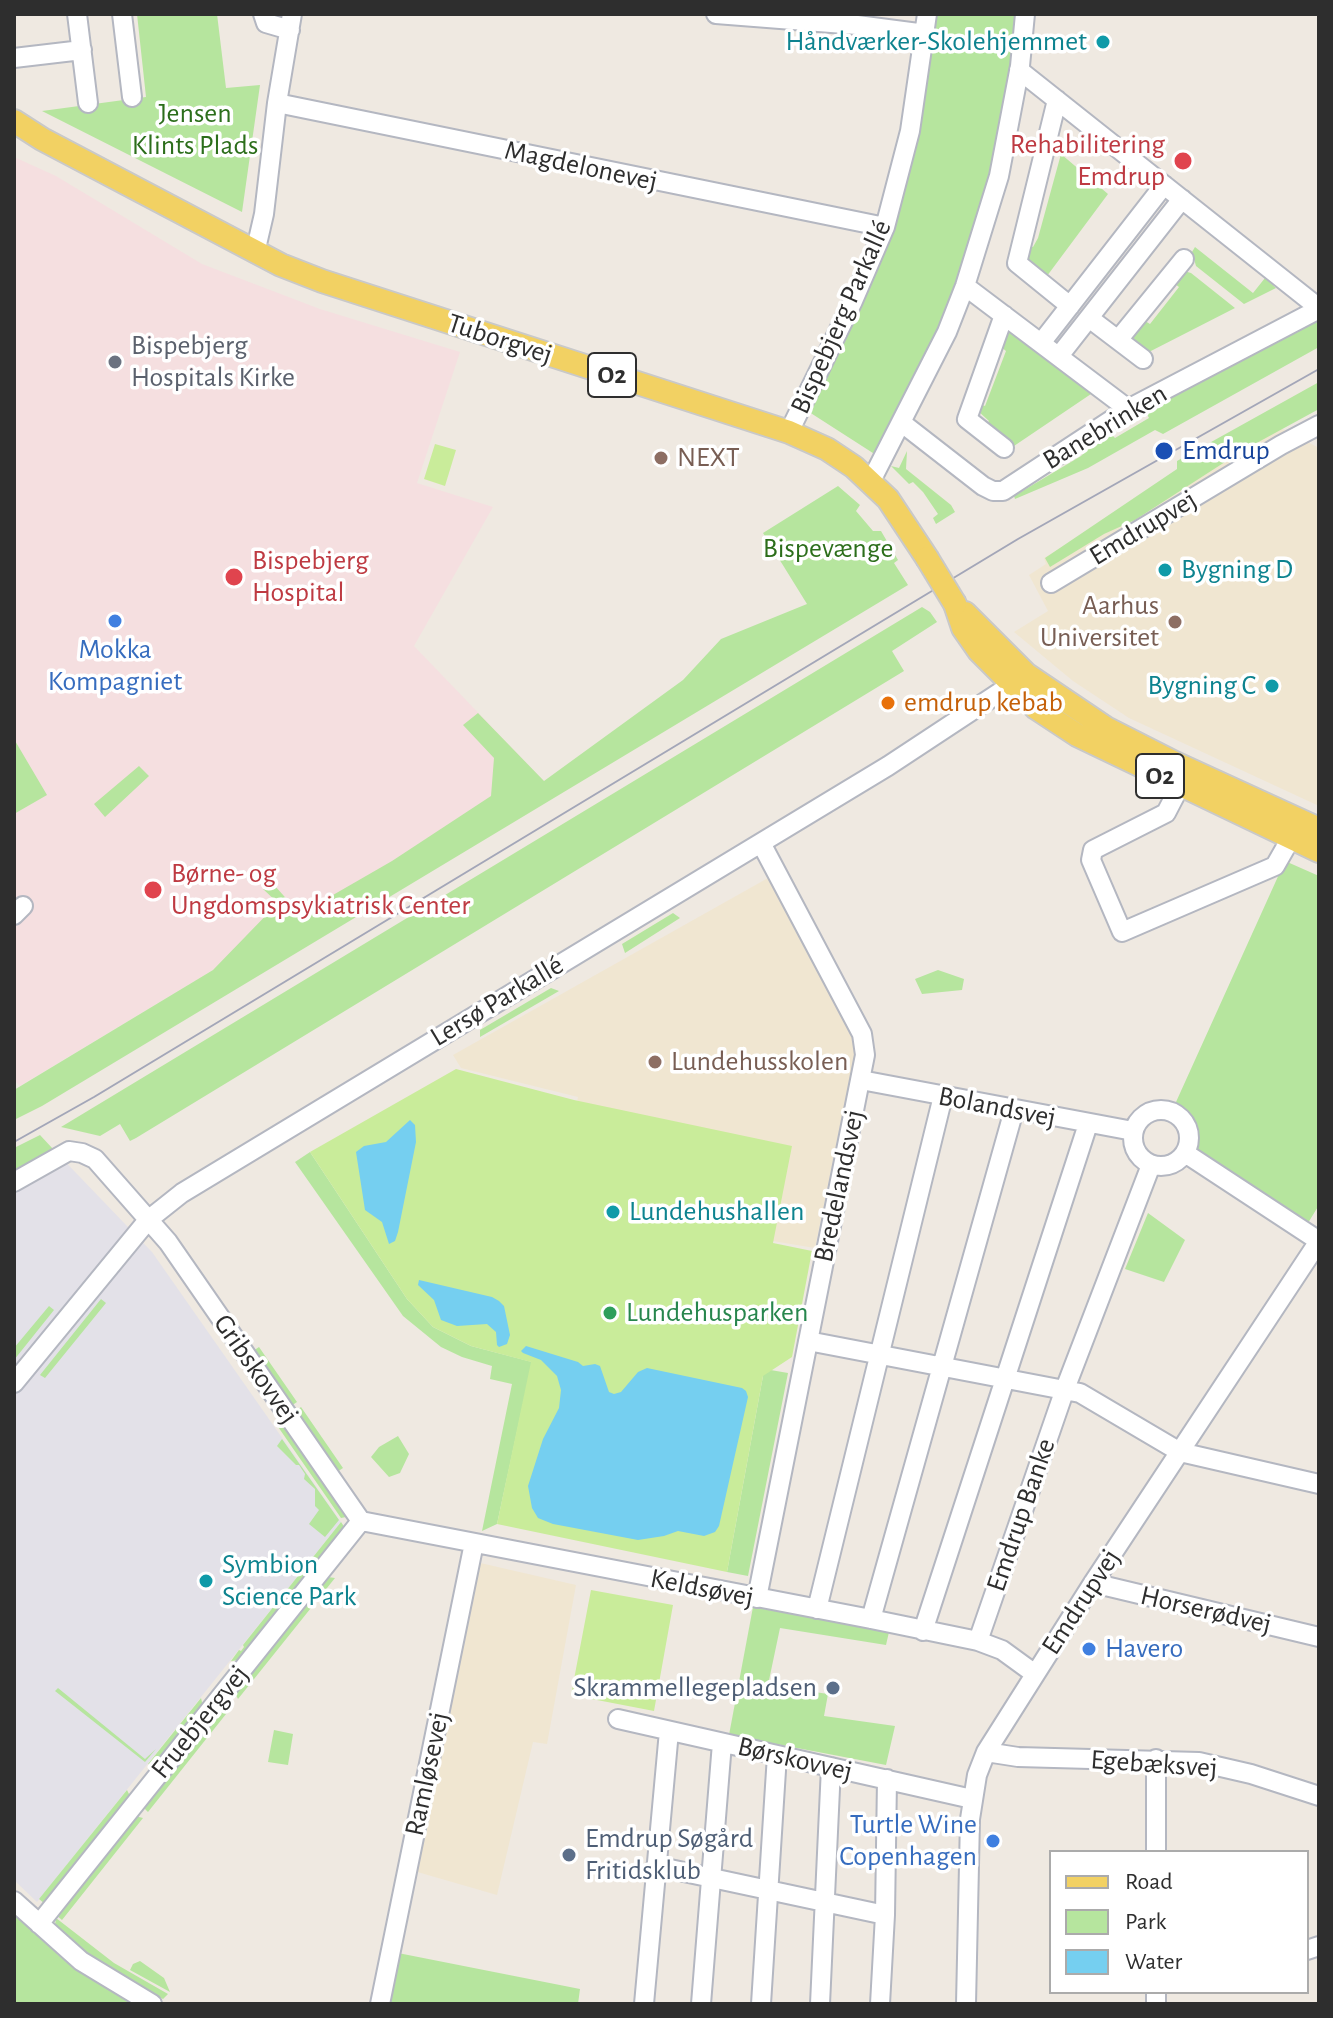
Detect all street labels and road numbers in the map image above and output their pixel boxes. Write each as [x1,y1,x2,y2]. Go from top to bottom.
street label: Magdelonevej [502,133,660,199]
street label: Bispebjerg Parkallé [783,215,899,419]
street label: Tuborgvej [443,306,557,372]
road number: O2 [588,353,636,397]
street label: Banebrinken [1037,377,1173,477]
street label: Emdrupvej [1083,483,1203,573]
road number: O2 [1136,754,1184,798]
street label: Lersø Parkallé [424,948,570,1054]
street label: Bolandsvej [935,1079,1059,1135]
street label: Bredelandsvej [806,1107,872,1265]
street label: Gribskovvej [206,1308,306,1430]
street label: Emdrup Banke [979,1434,1063,1596]
street label: Emdrupvej [1034,1543,1128,1661]
street label: Keldsøvej [648,1562,756,1614]
street label: Horserødvej [1137,1579,1275,1641]
street label: Fruebjergvej [144,1658,256,1786]
street label: Ramløsevej [397,1709,457,1839]
street label: Børskovvej [734,1729,856,1789]
street label: Egebæksvej [1089,1743,1219,1785]

